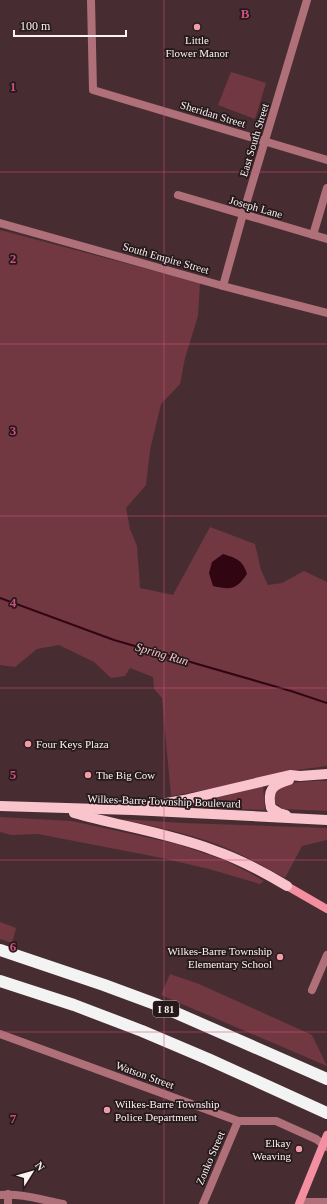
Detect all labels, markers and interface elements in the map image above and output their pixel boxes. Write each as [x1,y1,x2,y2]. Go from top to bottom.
text: B [241,6,250,21]
scale bar [14,12,126,38]
text: 100 m [20,19,51,33]
marker: Little Flower Manor [192,22,202,32]
place label: Little Flower Manor [165,34,229,59]
text: 1 [10,79,16,94]
street label: Sheridan Street [179,98,247,130]
street label: East South Street [237,102,271,178]
street label: Joseph Lane [228,194,284,220]
street label: South Empire Street [121,240,211,276]
text: 2 [10,251,16,266]
text: 3 [10,423,17,438]
text: 4 [10,595,17,610]
water label: Spring Run [134,640,190,668]
place label: Four Keys Plaza [36,738,109,750]
marker: Four Keys Plaza [23,739,33,749]
text: 5 [10,767,17,782]
place label: The Big Cow [96,769,155,781]
marker: The Big Cow [83,770,93,780]
street label: Wilkes-Barre Township Boulevard [87,792,241,810]
text: 6 [10,939,17,954]
place label: Wilkes-Barre Township Elementary School [167,945,272,970]
marker: Wilkes-Barre Township Elementary School [275,952,285,962]
road number: I 81 [153,1001,179,1017]
street label: Watson Street [114,1059,176,1091]
place label: Wilkes-Barre Township Police Department [115,1098,220,1123]
marker: Wilkes-Barre Township Police Department [102,1105,112,1115]
text: 7 [10,1111,17,1126]
street label: Zonko Street [193,1129,227,1187]
place label: Elkay Weaving [252,1137,291,1162]
marker: Elkay Weaving [294,1144,304,1154]
north arrow [12,1152,52,1192]
text: N [33,1159,47,1173]

